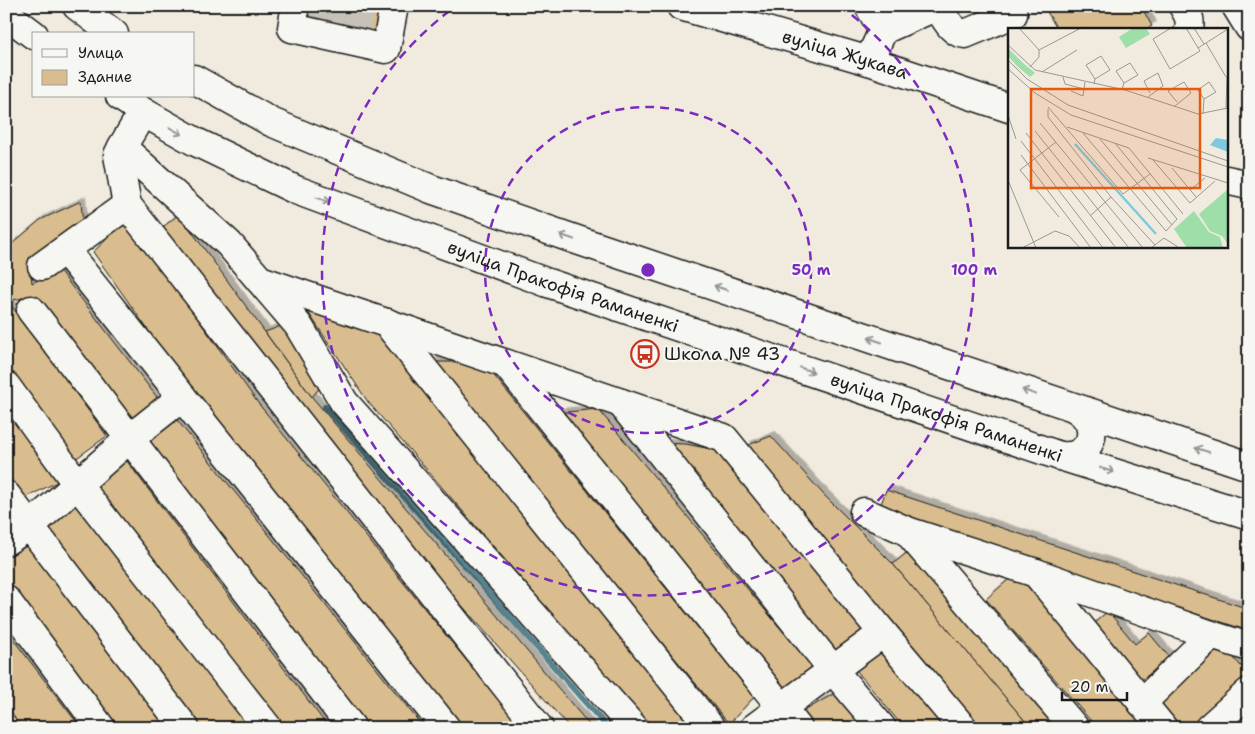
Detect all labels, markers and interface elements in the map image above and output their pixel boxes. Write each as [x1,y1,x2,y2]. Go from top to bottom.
street label: вуліца Жукава [779,24,911,85]
inset map [1008,28,1228,248]
legend [32,32,195,98]
text: Улица [78,43,124,63]
text: Здание [78,67,132,87]
one-way arrow [169,126,184,136]
one-way arrow [315,196,330,205]
one-way arrow [560,231,576,241]
street label: вуліца Пракофія Раманенкі [444,235,682,338]
text: 50 m [792,260,831,280]
text: 100 m [951,260,997,280]
centre of rings [639,261,657,279]
one-way arrow [714,283,730,293]
one-way arrow [868,335,884,345]
bus stop icon: Школа № 43 [630,339,660,369]
place label: Школа № 43 [664,342,780,366]
one-way arrow [798,366,814,375]
street label: вуліца Пракофія Раманенкі [827,367,1066,468]
one-way arrow [1021,387,1037,397]
one-way arrow [1195,445,1211,455]
one-way arrow [1098,466,1114,476]
scale bar [1062,669,1128,701]
text: 20 m [1070,677,1109,697]

